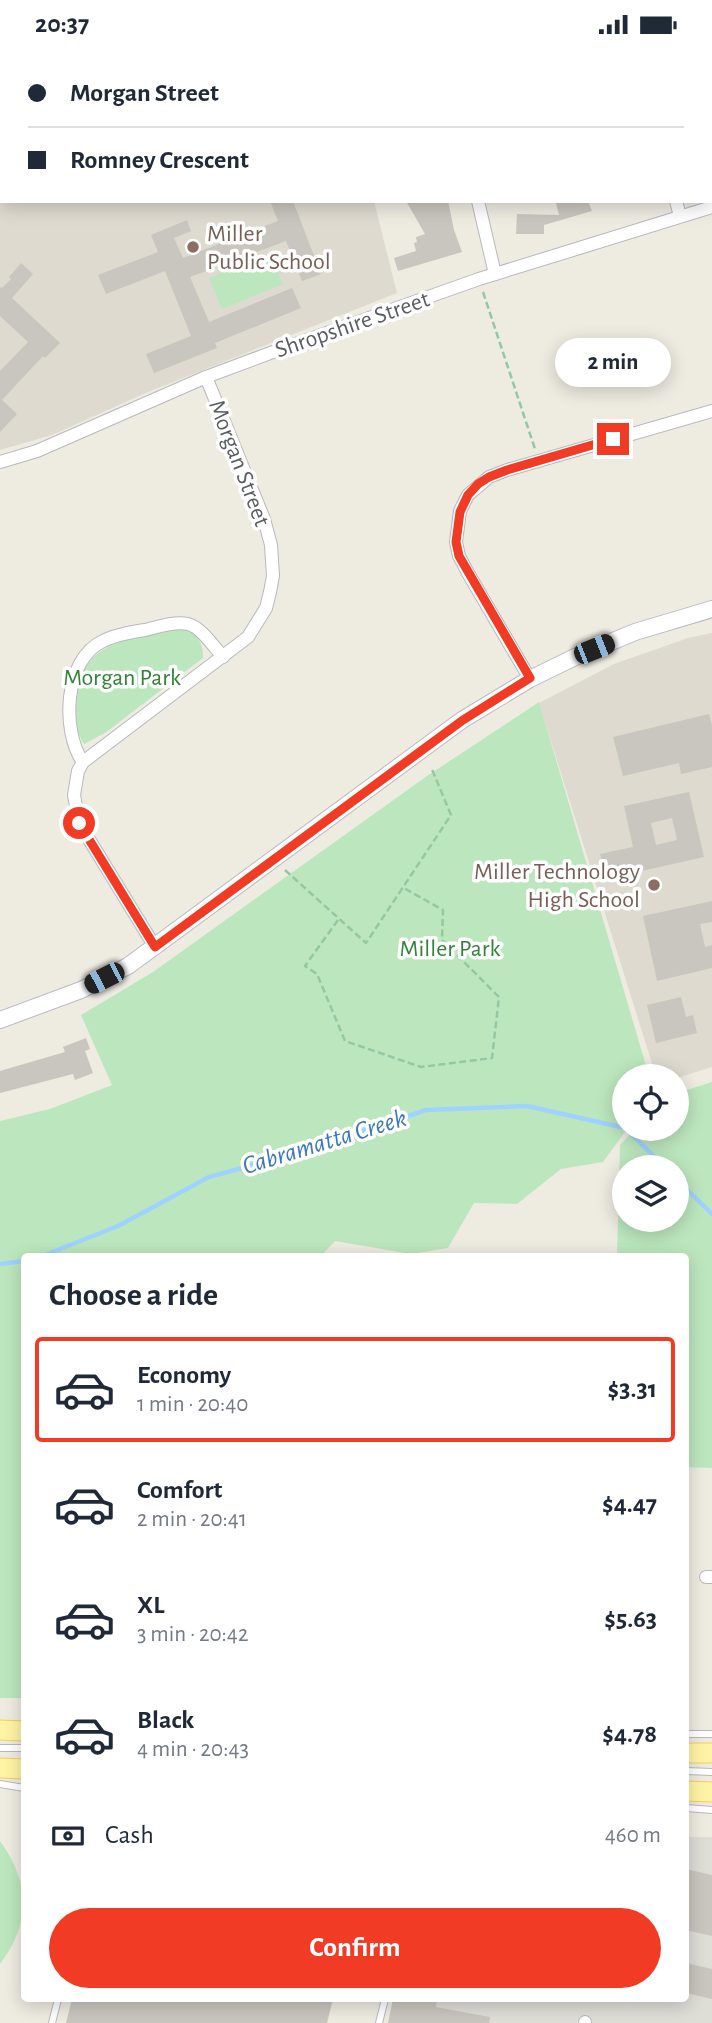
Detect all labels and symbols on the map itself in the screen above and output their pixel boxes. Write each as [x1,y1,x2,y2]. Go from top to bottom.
place label: Miller Public School [207,222,331,274]
marker: Miller Public School [185,239,201,255]
street label: Shropshire Street [272,287,433,363]
callout: 2 min [555,337,671,387]
street label: Morgan Street [204,397,274,530]
route end [597,423,629,455]
car [571,631,618,667]
park label: Morgan Park [63,666,181,690]
route start [63,807,95,839]
place label: Miller Technology High School [474,860,640,912]
marker: Miller Technology High School [646,877,662,893]
park label: Miller Park [400,937,500,961]
car [81,959,128,997]
water label: Cabramatta Creek [239,1105,409,1179]

